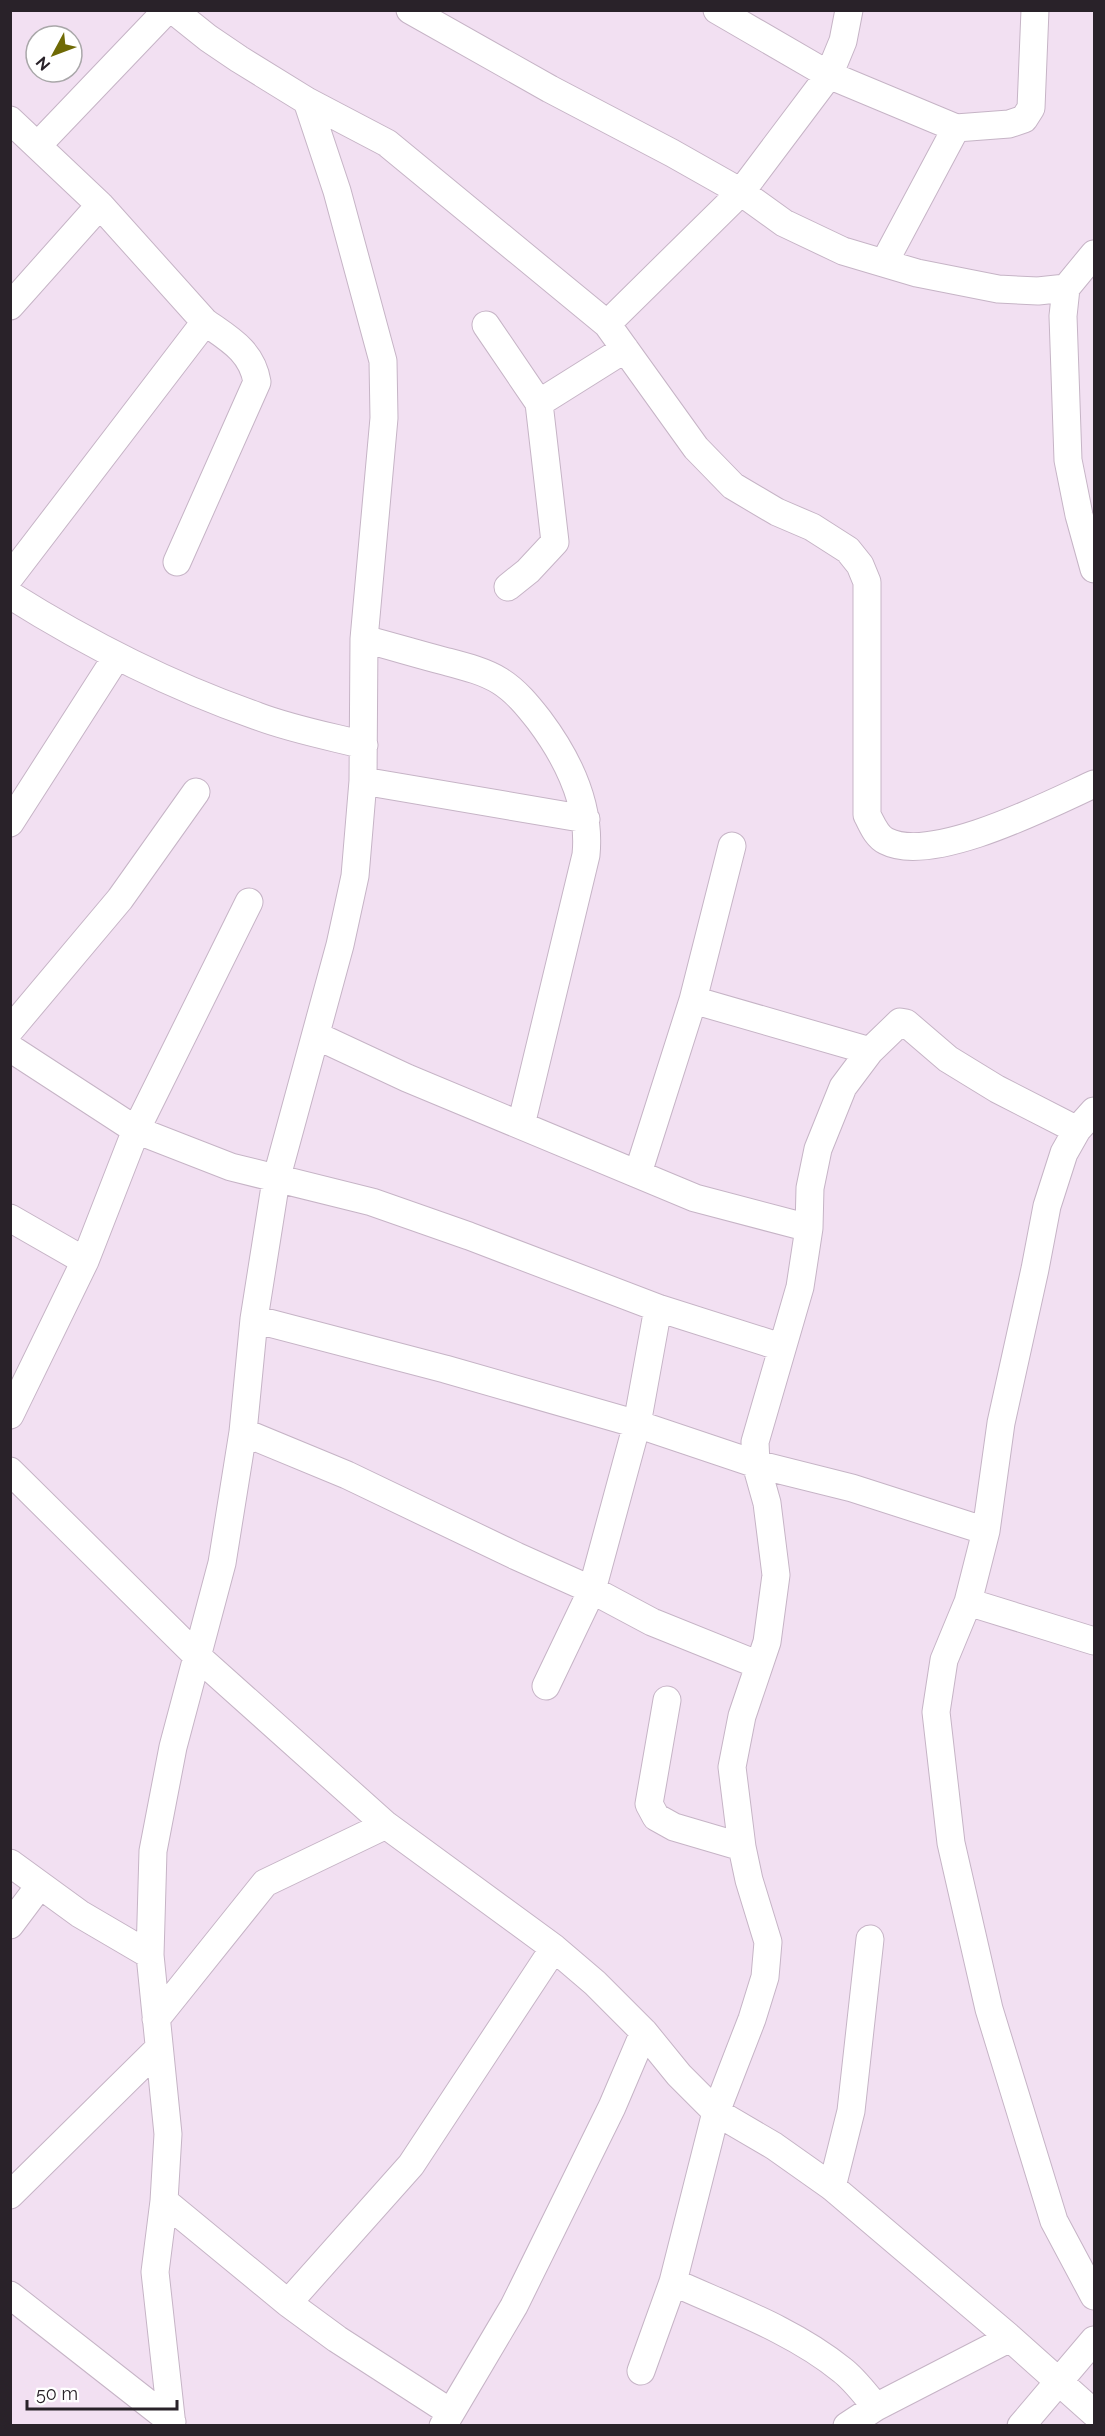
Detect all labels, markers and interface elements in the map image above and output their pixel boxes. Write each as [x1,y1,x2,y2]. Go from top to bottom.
north arrow [24,24,84,84]
text: N [32,53,54,74]
scale bar [27,2373,177,2411]
text: 50 m [36,2383,78,2404]

